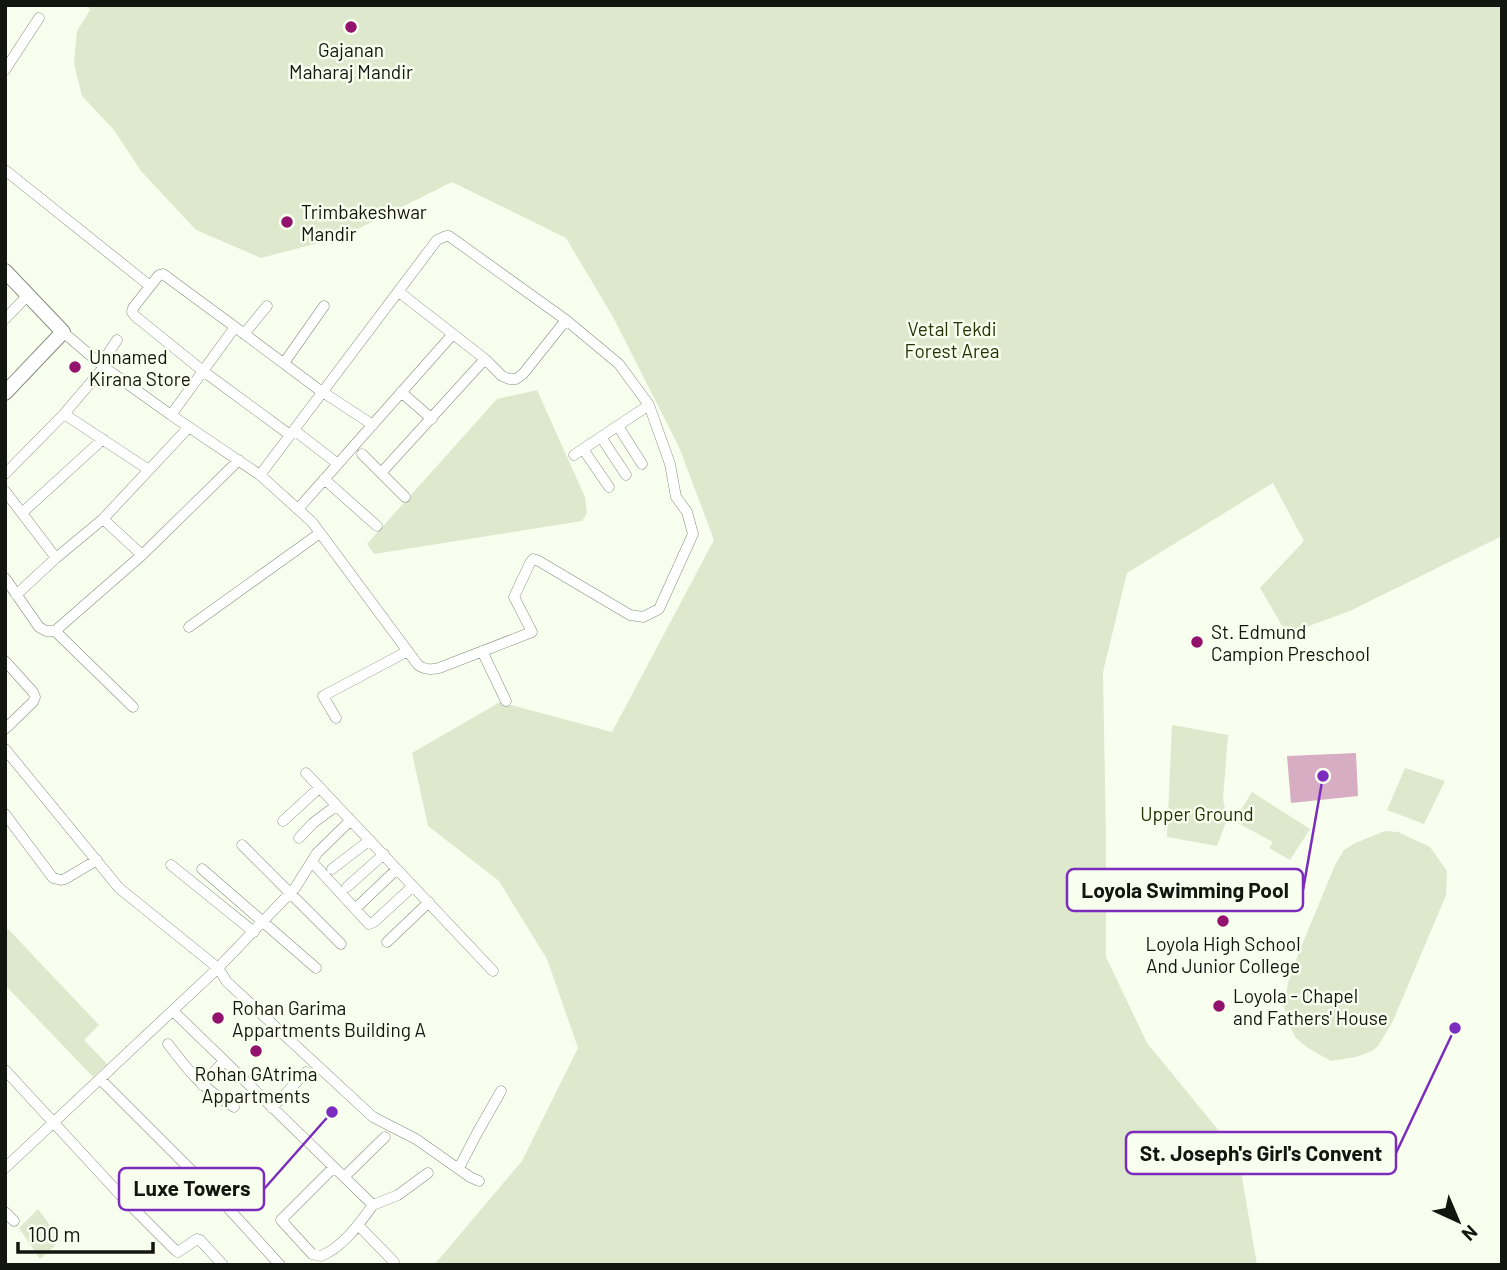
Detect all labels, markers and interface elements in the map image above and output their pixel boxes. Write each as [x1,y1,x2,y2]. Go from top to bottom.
marker: Gajanan Maharaj Mandir [343,19,359,35]
place label: Gajanan Maharaj Mandir [289,38,413,83]
place label: Trimbakeshwar Mandir [301,200,427,245]
marker: Trimbakeshwar Mandir [279,214,295,230]
park label: Vetal Tekdi Forest Area [904,317,1000,362]
place label: Unnamed Kirana Store [89,345,191,390]
marker: Unnamed Kirana Store [67,359,83,375]
place label: St. Edmund Campion Preschool [1211,620,1370,665]
marker: St. Edmund Campion Preschool [1189,634,1205,650]
park label: Upper Ground [1140,802,1254,825]
callout: Loyola Swimming Pool [1067,869,1303,911]
text: Loyola Swimming Pool [1081,877,1289,902]
marker: Loyola High School And Junior College [1215,913,1231,929]
place label: Loyola High School And Junior College [1145,932,1301,977]
place label: Loyola - Chapel and Fathers' House [1233,984,1388,1029]
place label: Rohan Garima Appartments Building A [232,996,426,1041]
marker: Loyola - Chapel and Fathers' House [1211,998,1227,1014]
marker: Rohan Garima Appartments Building A [210,1010,226,1026]
marker: Rohan GAtrima Appartments [248,1043,264,1059]
place label: Rohan GAtrima Appartments [195,1062,317,1107]
callout: St. Joseph's Girl's Convent [1126,1132,1396,1174]
text: St. Joseph's Girl's Convent [1140,1140,1382,1165]
callout: Luxe Towers [119,1168,264,1210]
text: Luxe Towers [134,1175,250,1200]
north arrow [1423,1186,1493,1256]
scale bar [18,1210,152,1254]
text: 100 m [28,1221,81,1246]
text: N [1458,1221,1483,1246]

